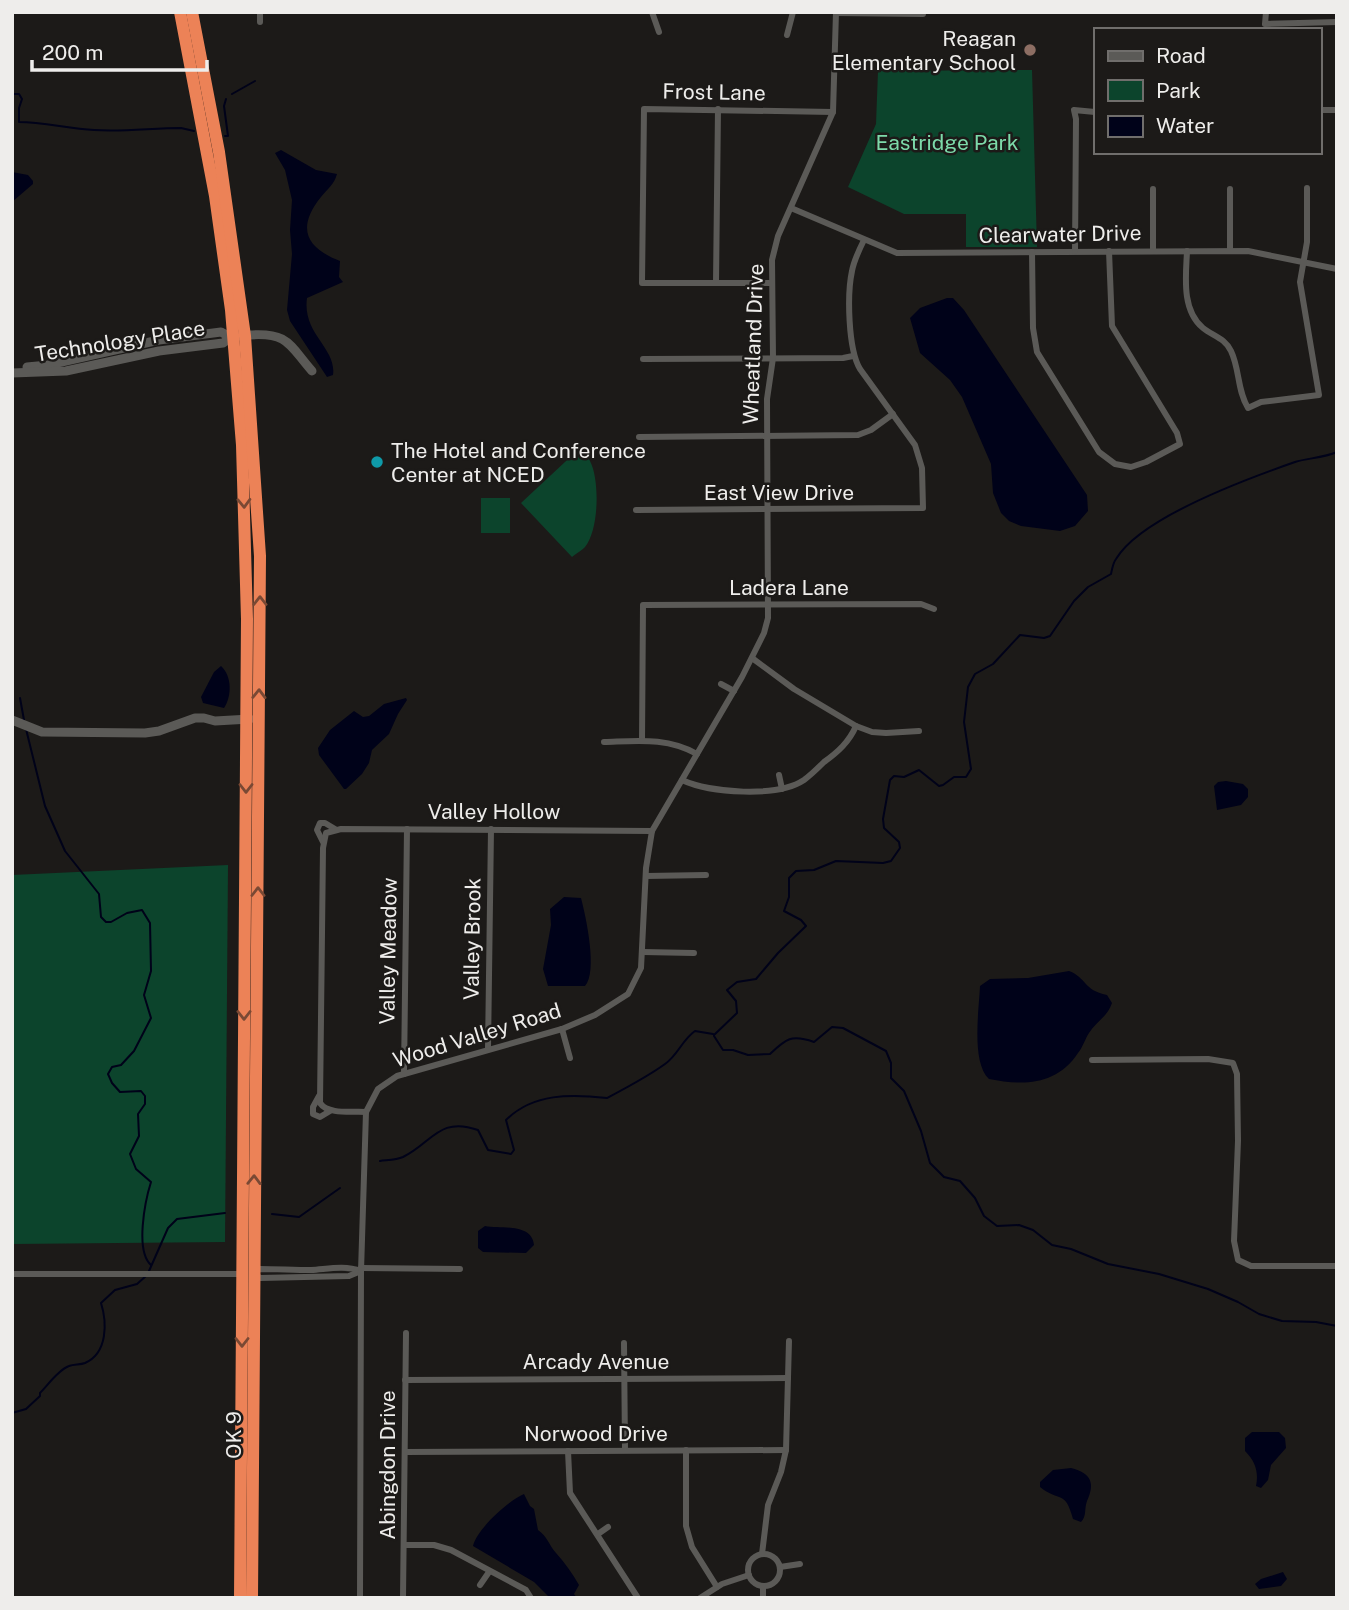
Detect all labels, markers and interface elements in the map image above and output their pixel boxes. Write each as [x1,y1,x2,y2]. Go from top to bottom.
place label: Reagan Elementary School [832,26,1016,75]
scale bar [32,28,206,72]
legend [1094,28,1321,154]
text: 200 m [42,40,103,65]
marker: Reagan Elementary School [1022,42,1038,58]
text: Road [1156,43,1206,68]
text: Park [1156,78,1201,103]
street label: Frost Lane [662,79,766,105]
text: Water [1156,113,1214,138]
park label: Eastridge Park [875,130,1019,155]
street label: Clearwater Drive [978,220,1142,248]
street label: Wheatland Drive [738,263,768,425]
street label: Technology Place [33,315,207,367]
place label: The Hotel and Conference Center at NCED [391,438,646,487]
marker: The Hotel and Conference Center at NCED [369,454,385,470]
street label: East View Drive [704,480,854,505]
one-way arrow [236,498,251,509]
street label: Ladera Lane [729,575,849,600]
one-way arrow [252,595,268,606]
one-way arrow [251,688,267,699]
one-way arrow [238,783,254,794]
street label: Valley Hollow [428,799,560,824]
street label: Valley Meadow [374,877,402,1025]
street label: Valley Brook [458,877,486,1000]
one-way arrow [250,886,266,897]
street label: Wood Valley Road [390,998,564,1072]
one-way arrow [236,1011,252,1021]
one-way arrow [247,1174,262,1185]
one-way arrow [234,1337,250,1348]
street label: Arcady Avenue [523,1349,669,1374]
street label: Abingdon Drive [375,1390,400,1540]
street label: OK 9 [221,1411,246,1459]
street label: Norwood Drive [524,1421,668,1446]

